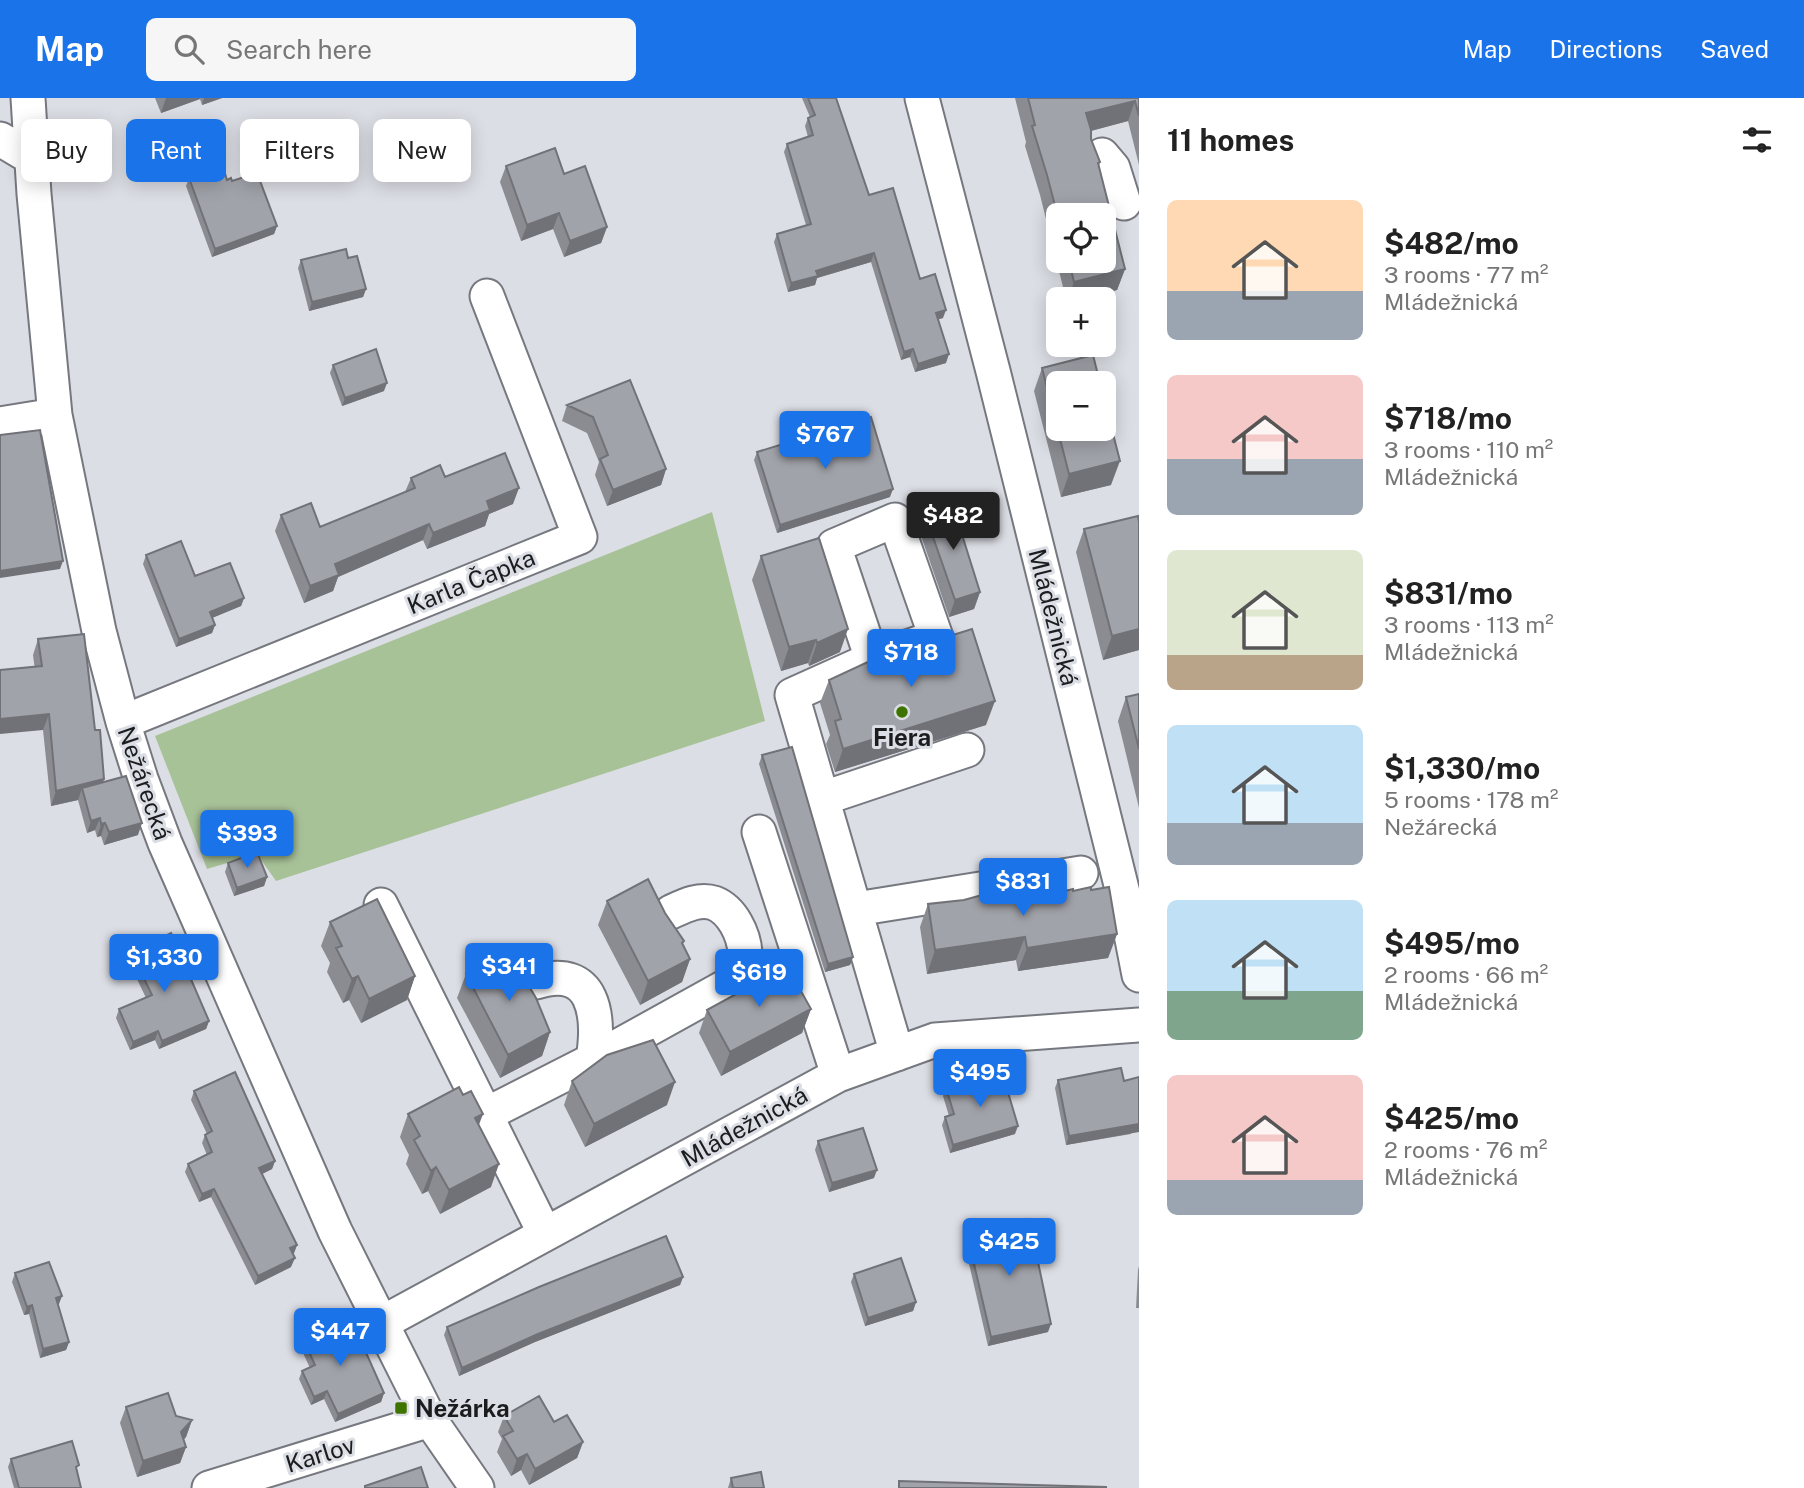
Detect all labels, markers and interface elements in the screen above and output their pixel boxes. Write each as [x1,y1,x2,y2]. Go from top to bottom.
search box [146,18,636,81]
text: Map [35,30,104,68]
icon: search [170,30,208,68]
text: Search here [226,34,372,65]
text: Map [1463,35,1512,63]
text: Directions [1550,35,1662,63]
text: Saved [1700,35,1769,63]
chip: Buy [21,119,112,182]
chip: Rent [126,119,226,182]
chip: Filters [240,119,359,182]
chip: New [373,119,471,182]
icon: filters [1738,121,1776,159]
text: 11 homes [1167,122,1294,158]
map controls [1046,203,1116,441]
button: locate [1046,203,1116,273]
text: $482/mo [1384,225,1519,261]
icon: home [1223,228,1307,312]
text: 3 rooms · 77 m² [1384,261,1548,288]
button: + [1046,287,1116,357]
text: Mládežnická [1384,288,1518,315]
button: − [1046,371,1116,441]
text: $718/mo [1384,400,1512,436]
icon: home [1223,403,1307,487]
pin: $767 [784,412,866,471]
text: $767 [795,420,855,447]
text: 3 rooms · 110 m² [1384,436,1553,463]
text: Mládežnická [1384,463,1518,490]
pin: $482 [912,492,994,552]
text: $482 [923,501,983,528]
street label: Karla Čapka [403,543,539,619]
street label: Mládežnická [1023,546,1085,688]
text: $831/mo [1384,575,1513,611]
icon: home [1223,578,1307,662]
text: 3 rooms · 113 m² [1384,611,1554,638]
pin: $718 [870,630,952,689]
text: $718 [883,638,939,665]
text: Mládežnická [1384,638,1518,665]
marker: Fiera [894,704,910,720]
street label: Nežárecká [113,723,177,843]
place label: Fiera [873,723,931,751]
text: $1,330/mo [1384,750,1540,786]
icon: home [1223,753,1307,837]
text: 5 rooms · 178 m² [1384,786,1558,813]
pin: $393 [206,810,288,870]
text: Nežárecká [1384,813,1497,840]
text: $393 [216,819,278,846]
pin: $831 [982,858,1064,918]
text: $831 [995,867,1051,894]
text: $495/mo [1384,925,1520,961]
icon: home [1223,928,1307,1012]
pin: $1,330 [107,934,221,994]
text: $1,330 [125,943,203,970]
pin: $341 [468,944,550,1003]
pin: $619 [718,950,800,1009]
text: $341 [481,952,537,979]
text: $619 [731,958,787,985]
text: 2 rooms · 66 m² [1384,961,1548,988]
text: Mládežnická [1384,988,1518,1015]
pin: $495 [939,1049,1021,1109]
text: $495 [949,1058,1011,1085]
street label: Mládežnická [676,1080,812,1172]
text: $425/mo [1384,1100,1519,1136]
icon: home [1223,1103,1307,1187]
text: 2 rooms · 76 m² [1384,1136,1547,1163]
text: Mládežnická [1384,1163,1518,1190]
pin: $425 [968,1218,1050,1278]
text: $425 [979,1227,1039,1254]
pin: $447 [299,1308,381,1368]
text: $447 [310,1317,370,1344]
place label: Nežárka [415,1394,510,1422]
marker: Nežárka [393,1400,409,1416]
street label: Karlov [282,1430,358,1478]

